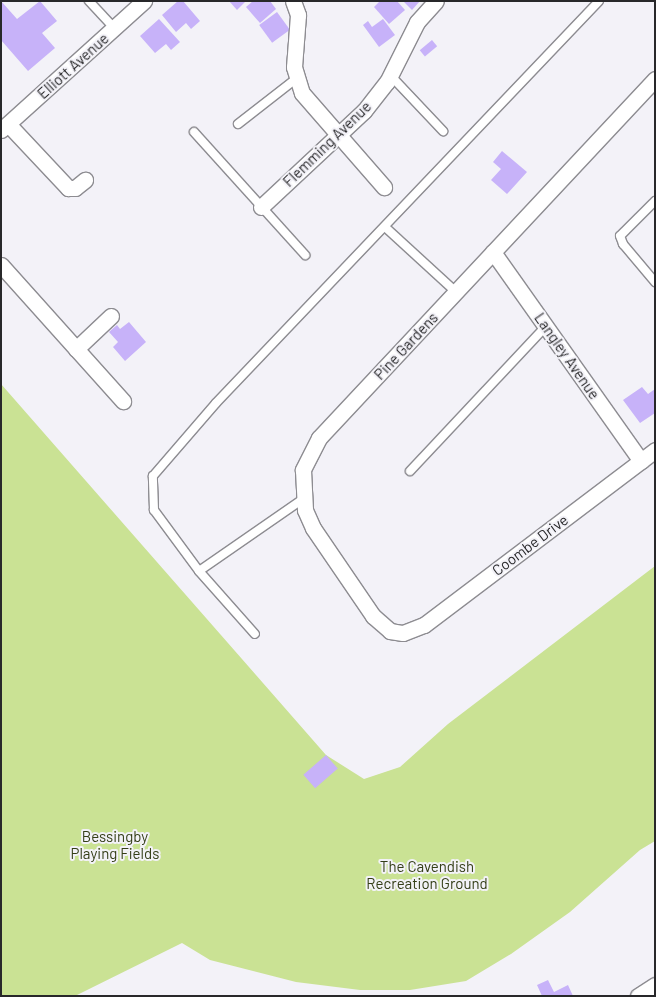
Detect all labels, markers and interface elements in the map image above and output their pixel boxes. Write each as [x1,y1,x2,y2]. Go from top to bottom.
street label: Elliott Avenue [34,29,112,103]
street label: Flemming Avenue [279,97,375,191]
street label: Pine Gardens [370,309,442,383]
street label: Langley Avenue [531,309,603,403]
street label: Coombe Drive [489,511,571,579]
park label: Bessingby Playing Fields [71,827,159,862]
park label: The Cavendish Recreation Ground [366,857,488,892]

